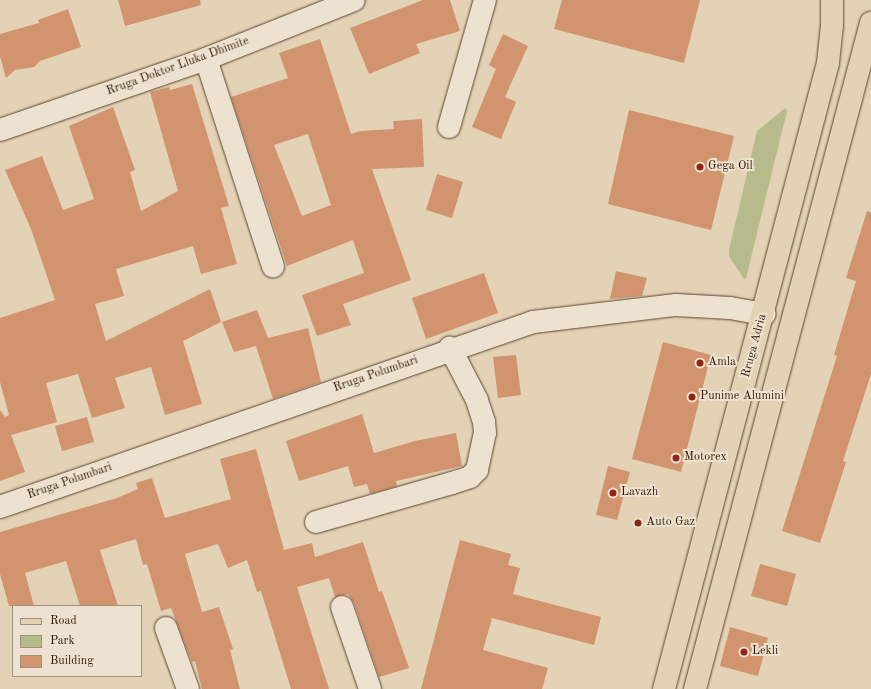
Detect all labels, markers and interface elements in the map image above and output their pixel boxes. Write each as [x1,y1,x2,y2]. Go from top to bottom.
street label: Rruga Doktor Lluka Dhimite [105,34,251,100]
place label: Gega Oil [708,160,753,174]
marker: Gega Oil [695,162,705,172]
street label: Rruga Adria [740,313,770,379]
street label: Rruga Polumbari [332,354,420,396]
place label: Amla [708,356,736,370]
marker: Amla [695,358,705,368]
place label: Punime Alumini [700,390,784,404]
marker: Punime Alumini [687,392,697,402]
place label: Motorex [684,451,727,465]
marker: Motorex [671,453,681,463]
street label: Rruga Polumbari [26,461,114,503]
place label: Lavazh [621,486,658,500]
marker: Lavazh [608,488,618,498]
place label: Auto Gaz [646,516,695,530]
marker: Auto Gaz [633,518,643,528]
legend [12,605,142,677]
text: Road [50,615,77,627]
text: Park [50,635,75,647]
place label: Lekli [752,645,778,659]
marker: Lekli [739,647,749,657]
text: Building [50,655,94,667]

